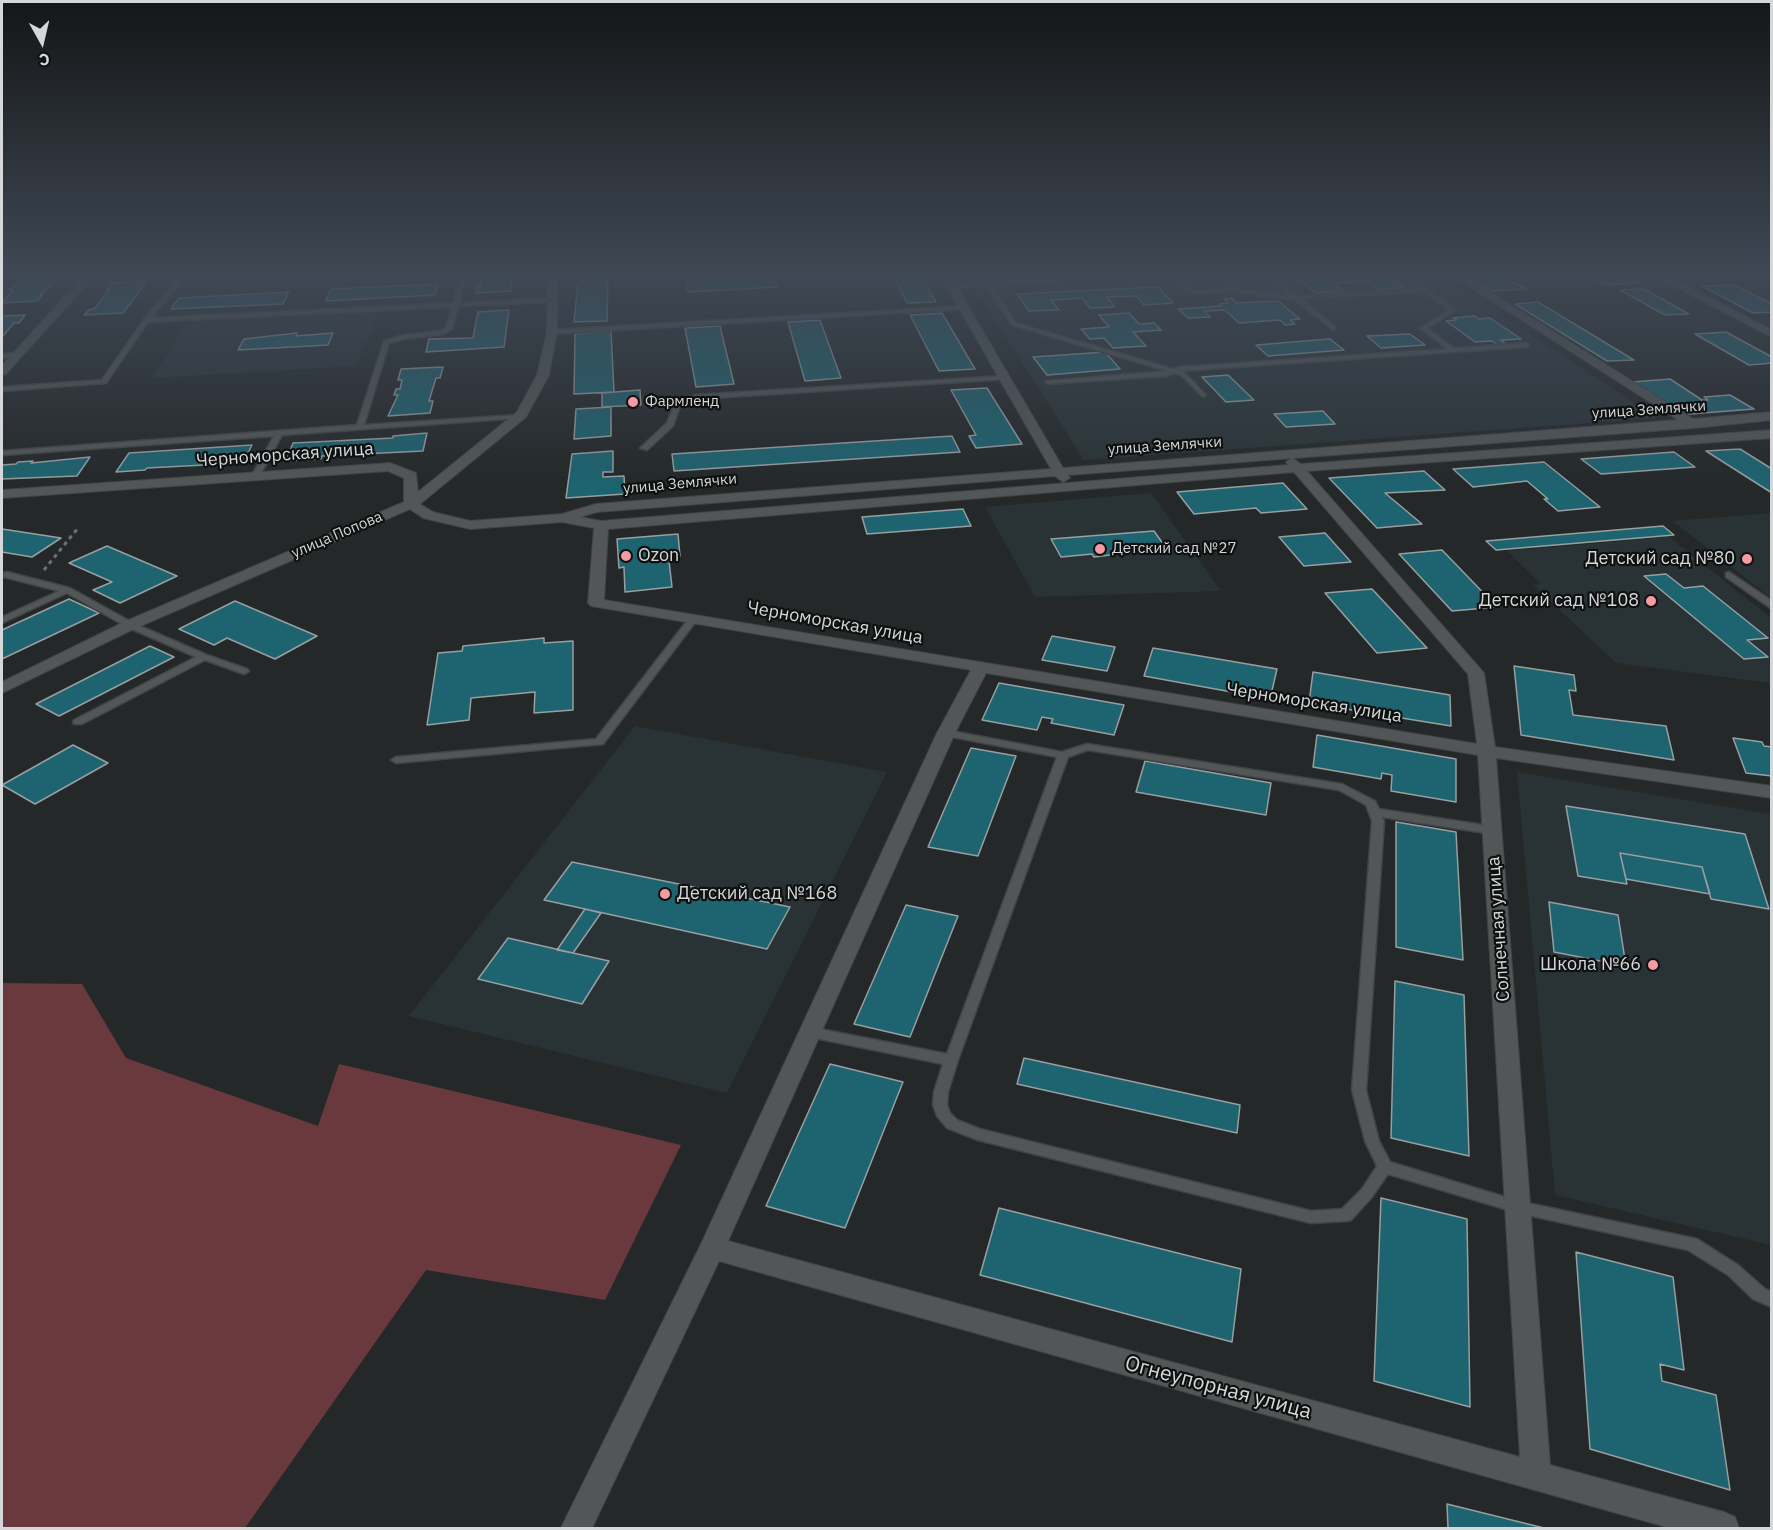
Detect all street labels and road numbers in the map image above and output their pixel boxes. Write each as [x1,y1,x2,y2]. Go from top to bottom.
street label: улица Землячки [1591,397,1707,423]
street label: улица Землячки [1107,433,1223,459]
street label: Черноморская улица [196,438,374,472]
street label: улица Землячки [622,470,738,498]
street label: улица Попова [289,508,385,562]
street label: Черноморская улица [746,597,924,649]
street label: Черноморская улица [1225,678,1403,728]
street label: Солнечная улица [1483,856,1515,1002]
street label: Огнеупорная улица [1122,1351,1314,1425]

